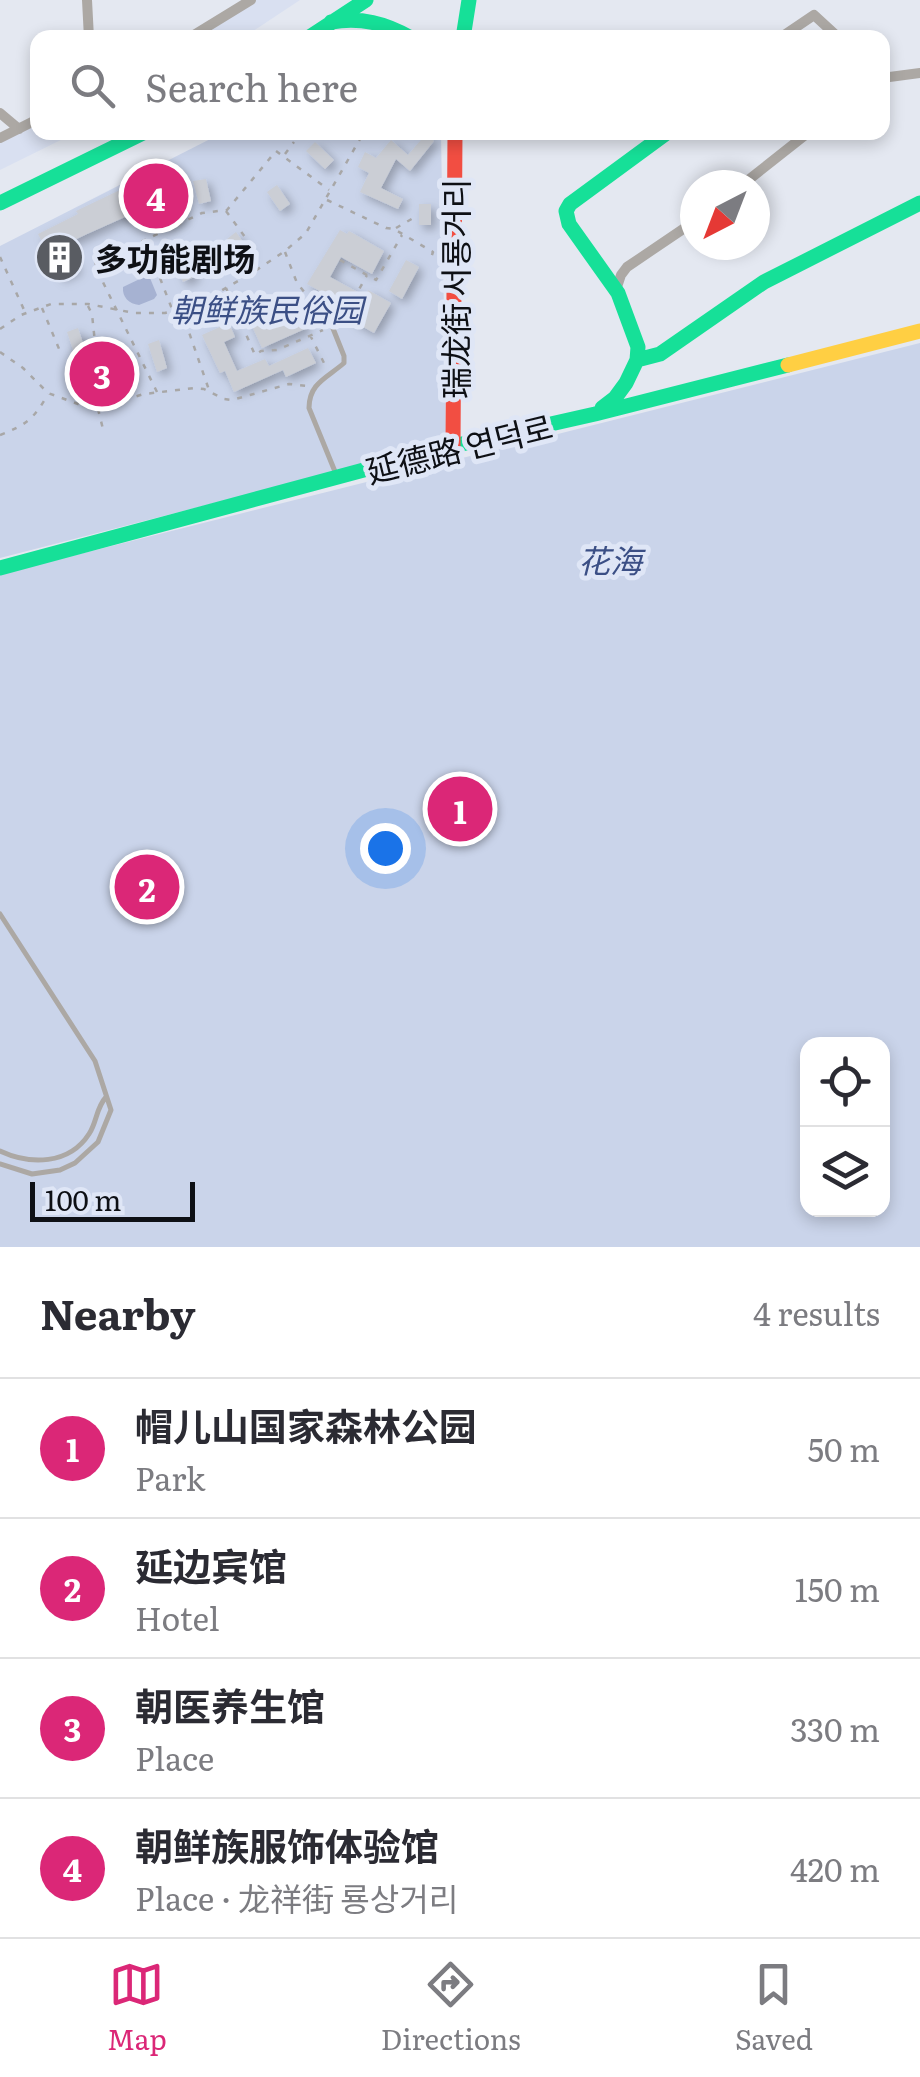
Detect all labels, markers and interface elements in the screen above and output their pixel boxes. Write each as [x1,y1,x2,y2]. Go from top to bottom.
search box [30,30,890,140]
text: Search here [145,57,358,114]
icon: search [65,58,120,113]
pin: 4 [124,158,188,234]
north arrow [680,170,770,260]
street label: 瑞龙街 서룡거리 [430,179,478,399]
building icon: 多功能剧场 [34,231,86,283]
place label: 多功能剧场 [95,233,255,281]
park label: 朝鲜族民俗园 [171,284,367,332]
pin: 3 [70,336,134,412]
street label: 延德路 연덕로 [361,401,557,493]
park label: 花海 [578,535,646,583]
pin: 1 [428,772,492,846]
your location [360,823,411,874]
pin: 2 [114,850,180,924]
map controls [800,1037,890,1217]
button: locate [800,1037,890,1127]
button: layers [800,1127,890,1217]
scale bar [30,1177,195,1222]
text: 100 m [45,1178,122,1220]
text: Nearby [40,1281,196,1343]
text: 4 results [753,1288,880,1336]
text: 帽儿山国家森林公园 [135,1396,477,1453]
text: 1 [66,1424,79,1472]
text: 50 m [808,1424,880,1472]
text: Park [135,1453,205,1501]
text: 延边宾馆 [135,1536,287,1593]
text: 2 [64,1564,81,1612]
text: 150 m [795,1564,880,1612]
text: Hotel [135,1593,219,1641]
text: 朝医养生馆 [135,1676,325,1733]
text: 3 [64,1704,81,1752]
text: 330 m [790,1704,880,1752]
text: Place [135,1733,214,1781]
text: 朝鲜族服饰体验馆 [135,1816,439,1873]
text: 4 [63,1844,82,1892]
text: 420 m [790,1844,880,1892]
text: Place · 龙祥街 룡상거리 [135,1873,458,1921]
tab: Map [107,1957,167,2059]
tab: Directions [381,1957,521,2059]
tab: Saved [735,1957,813,2059]

